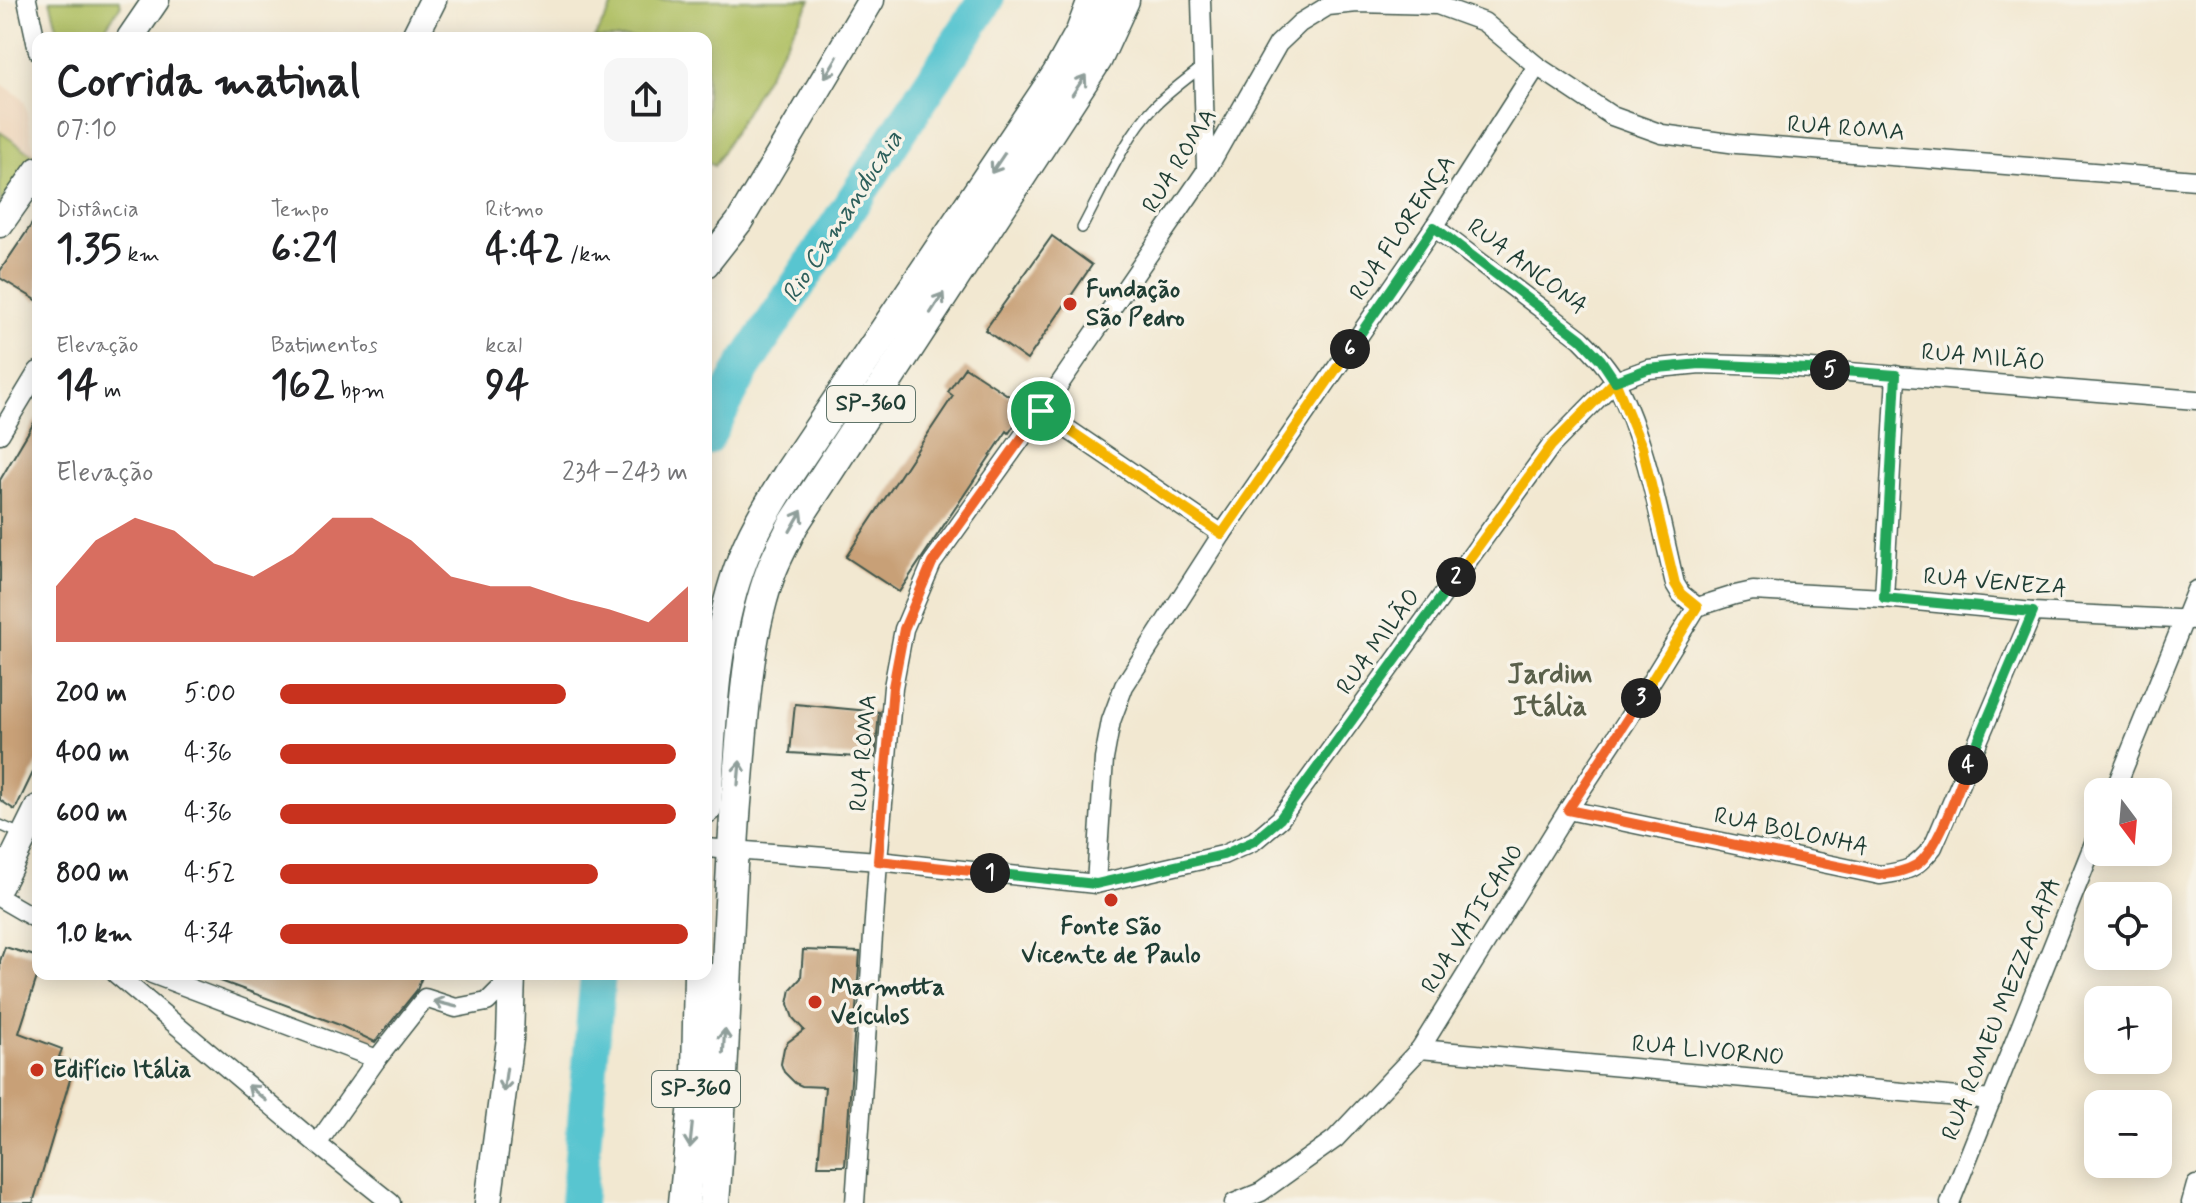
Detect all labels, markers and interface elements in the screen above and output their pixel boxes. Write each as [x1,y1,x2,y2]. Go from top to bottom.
text: Corrida matinal [56,54,360,112]
one-way arrow [823,55,839,78]
button: share [604,58,688,142]
one-way arrow [1071,75,1087,97]
street label: RUA ROMA [1136,103,1224,219]
street label: RUA ROMA [1786,109,1906,149]
text: 07:10 [56,113,117,147]
water label: Rio Camanducaia [775,124,911,309]
street label: RUA FLORENÇA [1343,149,1463,307]
one-way arrow [989,152,1006,174]
text: Distância [56,196,139,224]
text: Tempo [271,196,329,224]
text: Ritmo [485,196,543,224]
street label: RUA ANCONA [1461,212,1593,322]
text: 1.35 [56,224,122,276]
text: 6:21 [271,224,339,276]
text: 4:42 [485,224,564,276]
text: km [122,241,160,269]
text: /km [564,241,611,269]
place label: Fundação São Pedro [1086,275,1185,334]
one-way arrow [929,292,945,315]
marker: Fundação São Pedro [1061,295,1079,313]
pin: 6 [1330,329,1370,369]
text: Elevação [56,332,138,360]
text: Batimentos [271,332,378,360]
text: kcal [485,332,522,360]
text: 6 [1344,335,1356,363]
street label: RUA MILÃO [1920,337,2046,379]
pin: 5 [1810,350,1850,390]
text: 5 [1823,356,1837,384]
text: 14 [56,360,98,412]
text: 162 [271,360,335,412]
text: 94 [485,360,529,412]
text: m [98,377,122,405]
text: bpm [335,377,385,405]
pin [1007,377,1075,445]
road number: SP-360 [827,386,915,422]
icon: arrive [1019,389,1063,433]
text: Elevação [56,456,153,490]
text: 234–243 m [562,456,688,490]
one-way arrow [789,510,804,534]
pin: 2 [1436,557,1476,597]
street label: RUA VENEZA [1922,561,2068,605]
text: 2 [1451,563,1461,591]
street label: RUA MILÃO [1330,583,1428,701]
district label: Jardim Itália [1507,657,1593,726]
text: 200 m [56,677,127,711]
text: 5:00 [184,677,236,711]
pin: 3 [1621,678,1661,718]
text: 3 [1636,684,1646,712]
street label: RUA ROMA [843,693,885,813]
text: 400 m [56,737,129,771]
text: 4:36 [184,737,232,771]
pin: 4 [1948,745,1988,785]
text: 4 [1962,751,1974,779]
one-way arrow [732,760,747,787]
north arrow [2084,778,2172,866]
map controls [2084,778,2172,1178]
text: 600 m [56,797,128,831]
text: 4:36 [184,797,232,831]
street label: RUA BOLONHA [1711,801,1871,863]
street label: RUA VATICANO [1415,838,1531,1000]
pin: 1 [970,853,1010,893]
text: 800 m [56,857,129,891]
text: 4:52 [184,857,235,891]
text: 1 [985,859,995,887]
street label: RUA ROMEU MEZZACAPA [1935,873,2069,1145]
button: locate [2084,882,2172,970]
marker: Fonte São Vicente de Paulo [1102,891,1120,909]
place label: Fonte São Vicente de Paulo [1021,912,1201,971]
text: 1.0 km [56,917,133,951]
text: 4:34 [184,917,234,951]
place label: Marmotta Veículos [831,973,945,1032]
button: + [2084,986,2172,1074]
marker: Marmotta Veículos [806,993,824,1011]
one-way arrow [433,995,458,1010]
one-way arrow [717,1028,732,1055]
street label: RUA LIVORNO [1630,1029,1786,1073]
place label: Edifício Itália [53,1055,191,1086]
marker: Edifício Itália [28,1061,46,1079]
one-way arrow [497,1066,512,1092]
road number: SP-360 [652,1071,740,1107]
one-way arrow [247,1084,268,1102]
button: − [2084,1090,2172,1178]
one-way arrow [683,1122,698,1149]

